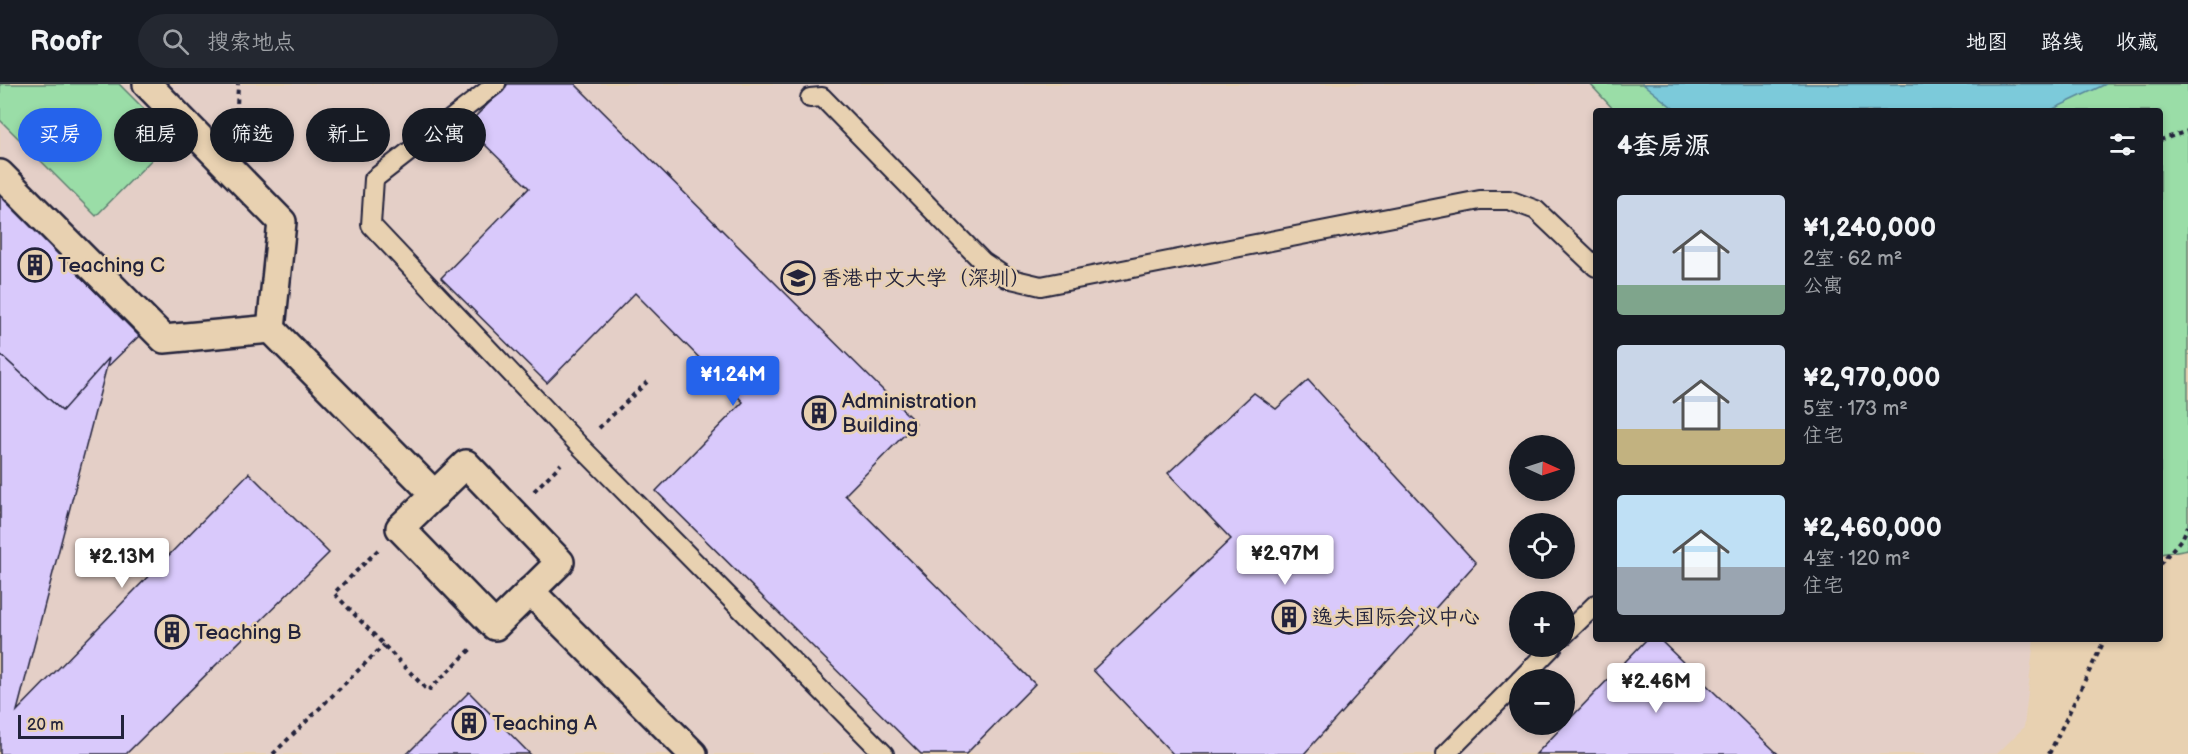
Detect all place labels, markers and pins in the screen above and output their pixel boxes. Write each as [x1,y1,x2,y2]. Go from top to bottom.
building icon: Teaching C [17,247,53,283]
place label: Teaching C [58,253,165,278]
school or university icon: 香港中文大学（深圳） [780,260,816,296]
place label: 香港中文大学（深圳） [821,266,1031,291]
pin: ¥1.24M [684,356,782,407]
place label: Administration Building [842,389,977,438]
building icon: Administration Building [801,395,837,431]
pin: ¥2.97M [1236,535,1334,586]
pin: ¥2.13M [73,538,171,589]
building icon: 逸夫国际会议中心 [1271,599,1307,635]
place label: 逸夫国际会议中心 [1312,605,1480,630]
building icon: Teaching B [154,614,190,650]
place label: Teaching B [195,620,301,645]
pin: ¥2.46M [1607,663,1705,714]
building icon: Teaching A [451,705,487,741]
place label: Teaching A [492,711,597,736]

